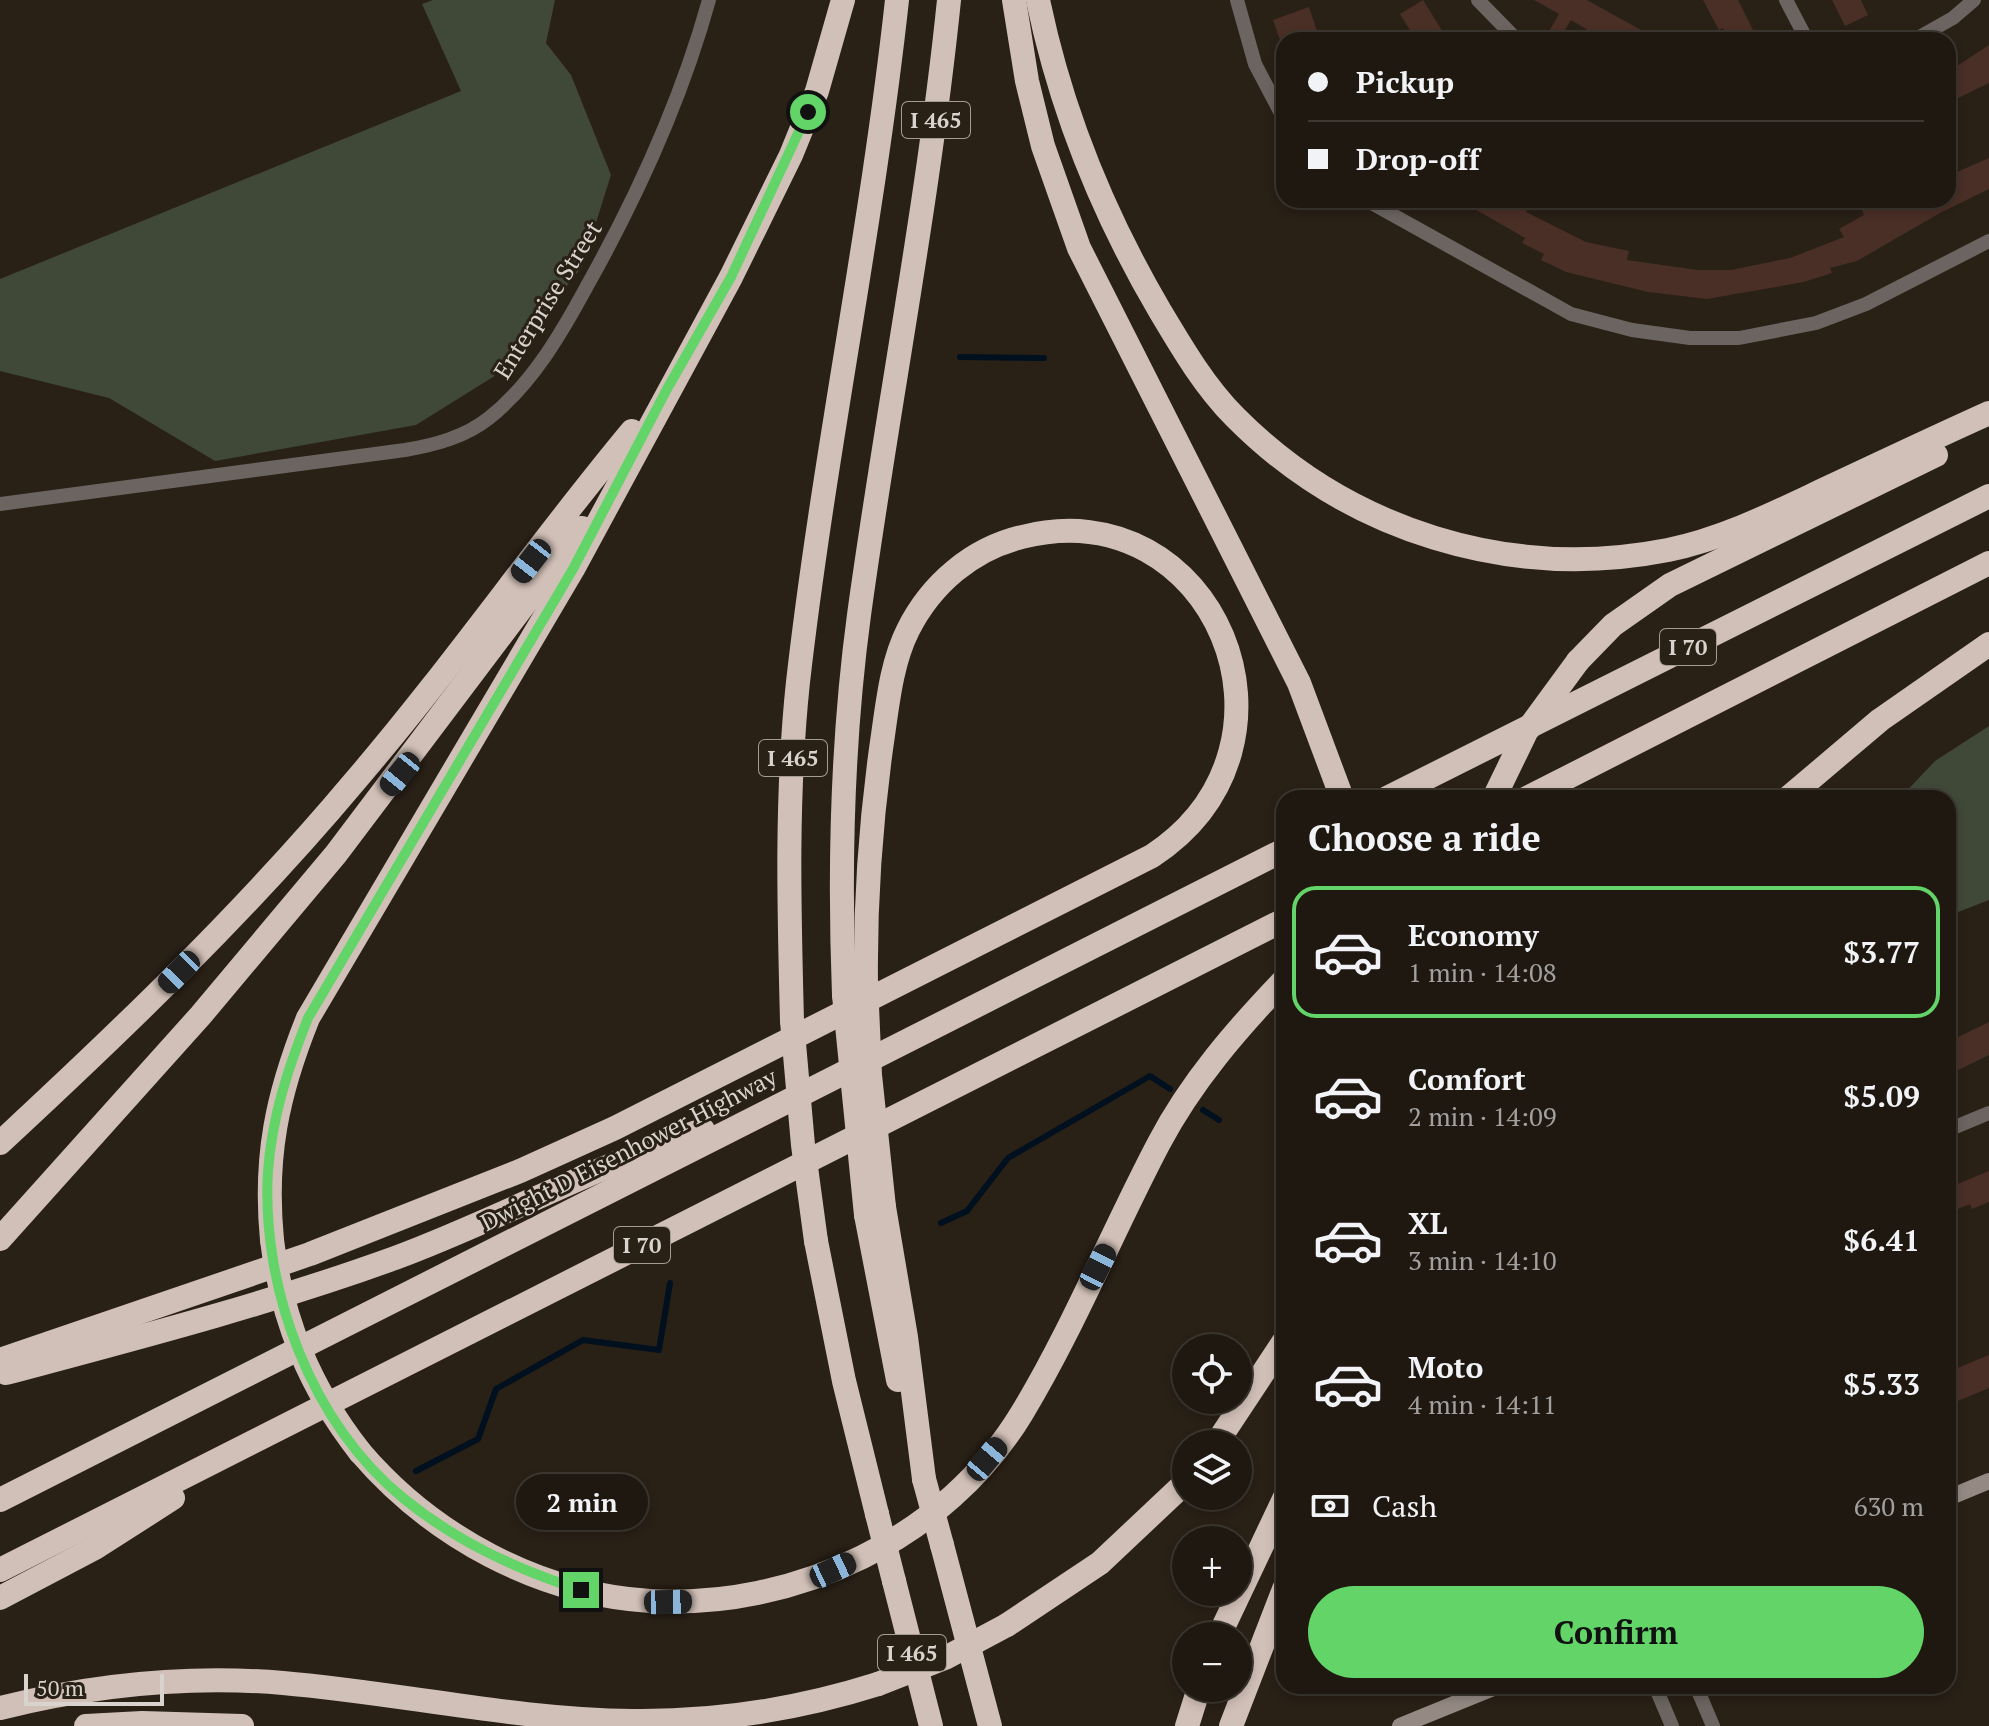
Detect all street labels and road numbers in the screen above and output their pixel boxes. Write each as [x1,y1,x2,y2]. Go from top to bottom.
road number: I 465 [902,102,970,138]
street label: Enterprise Street [486,214,609,385]
road number: I 70 [1660,629,1716,665]
road number: I 465 [759,740,827,776]
street label: Dwight D Eisenhower Highway [475,1060,783,1238]
road number: I 70 [614,1227,670,1263]
road number: I 465 [878,1635,946,1671]

